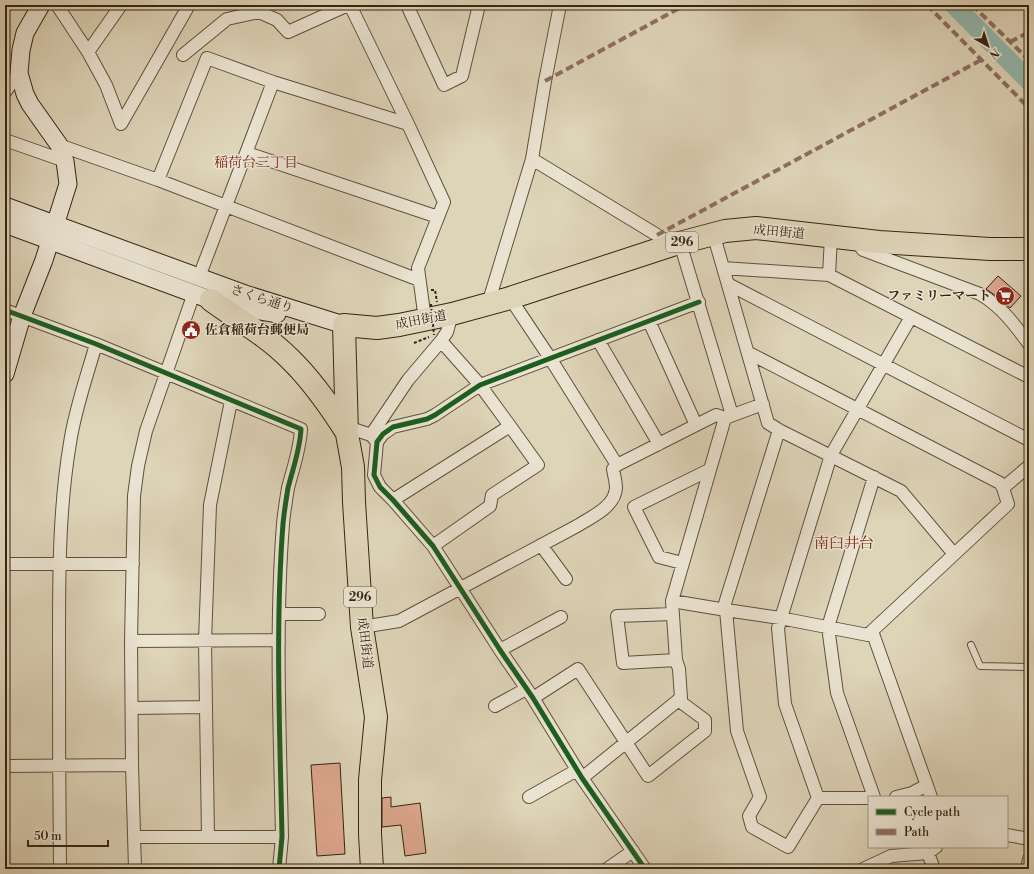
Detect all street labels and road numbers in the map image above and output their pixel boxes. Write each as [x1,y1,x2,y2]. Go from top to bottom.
street label: 成田街道 [752,222,806,242]
road number: 296 [666,232,698,252]
street label: さくら通り [229,281,295,317]
street label: 成田街道 [394,307,448,333]
road number: 296 [344,587,376,607]
street label: 成田街道 [354,616,376,670]

